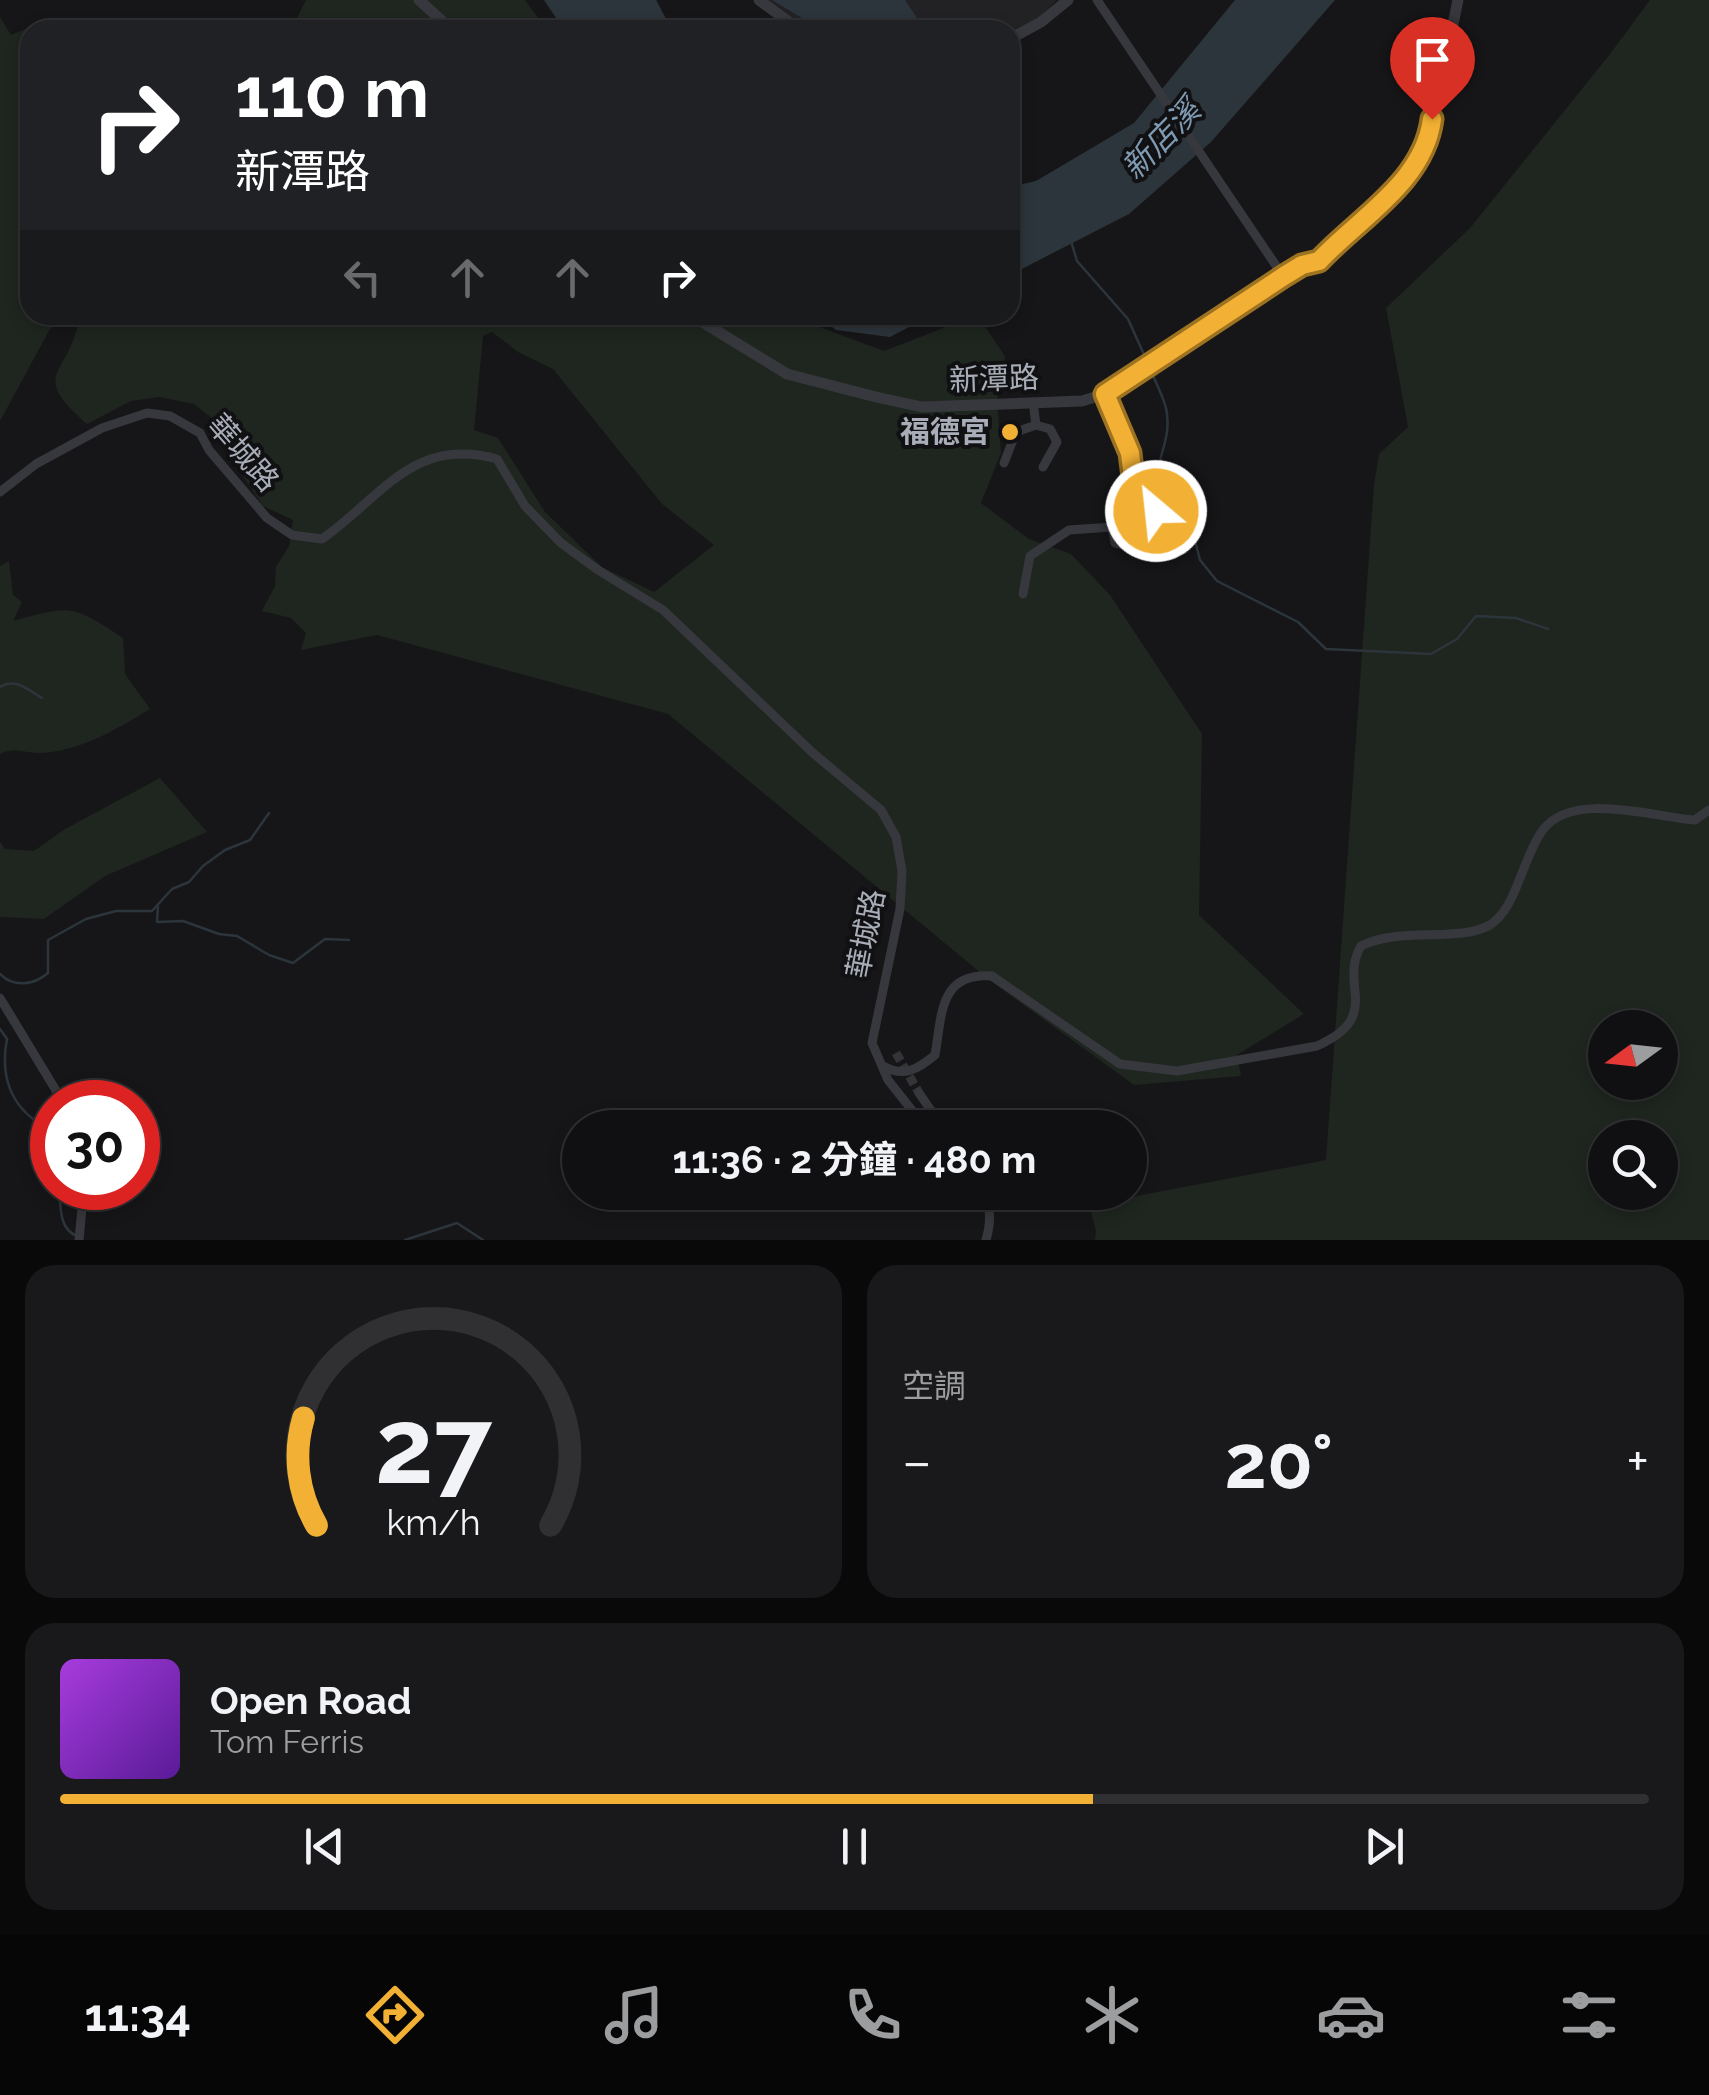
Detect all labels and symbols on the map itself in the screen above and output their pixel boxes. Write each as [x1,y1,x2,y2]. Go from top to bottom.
pin [1390,17,1475,120]
water label: 新店溪 [1114,88,1210,186]
street label: 新潭路 [948,359,1040,398]
street label: 華城路 [201,407,286,498]
place label: 福德宮 [900,414,990,449]
marker: 福德宮 [999,421,1021,443]
position arrow [1104,459,1208,563]
street label: 華城路 [840,886,891,981]
north arrow [1588,1010,1678,1100]
speed limit sign: 30 [30,1080,160,1210]

